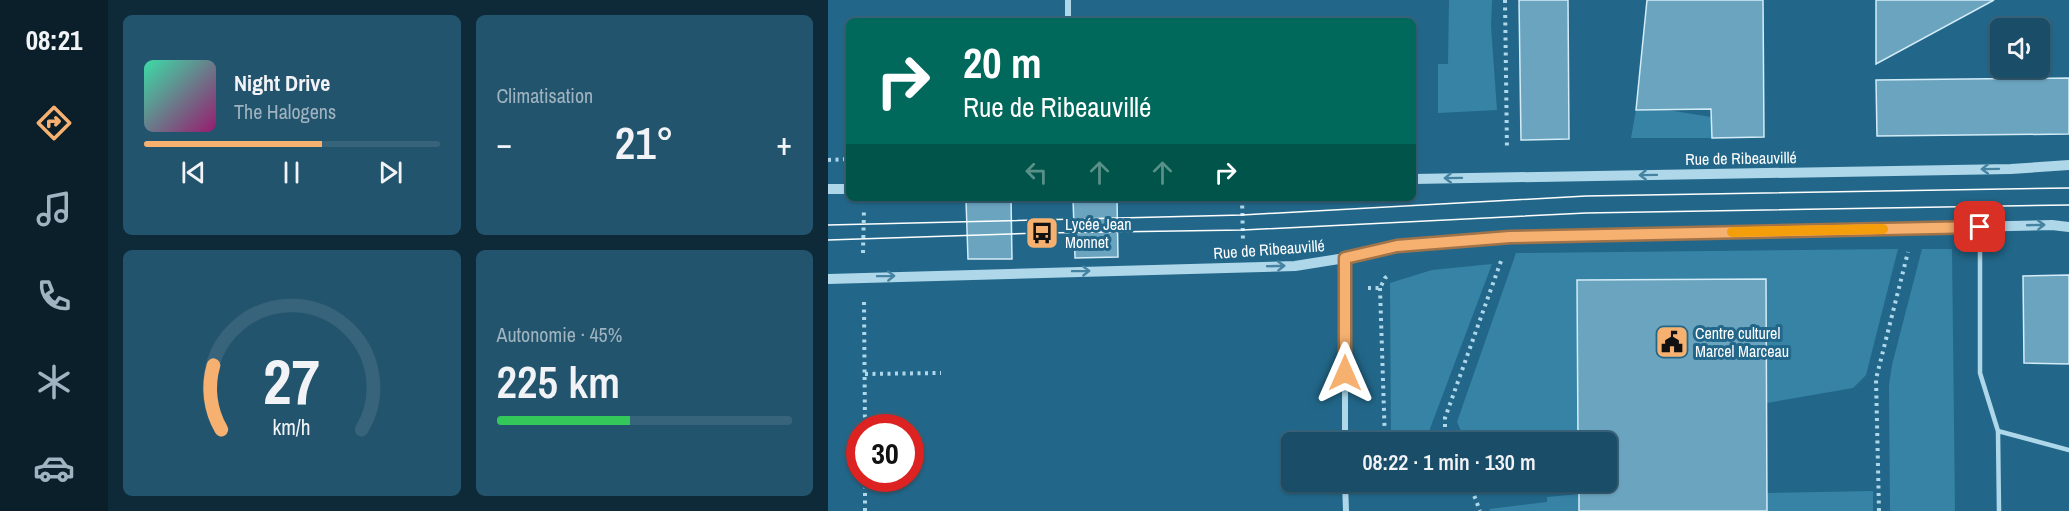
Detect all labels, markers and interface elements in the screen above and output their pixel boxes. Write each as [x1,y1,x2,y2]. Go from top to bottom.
map controls [1990,18,2050,78]
button: sound [1990,18,2050,78]
text: 08:21 [26,22,82,58]
text: 20 m [963,35,1042,91]
icon: right [864,42,942,120]
text: Night Drive [234,68,330,98]
text: Climatisation [497,82,593,109]
text: Rue de Ribeauvillé [963,89,1151,125]
text: The Halogens [234,98,336,125]
icon: directions [33,102,75,144]
text: 21° [615,112,674,173]
text: − [497,121,512,165]
text: + [776,121,792,165]
street label: Rue de Ribeauvillé [1685,146,1797,170]
icon: previous [177,156,210,189]
icon: pause [275,156,308,189]
icon: next [374,156,407,189]
icon: left [1020,156,1053,189]
icon: ahead [1083,156,1116,189]
icon: ahead [1146,156,1179,189]
icon: right [1209,156,1242,189]
one-way arrow [1980,164,2000,175]
one-way arrow [1638,169,1658,181]
one-way arrow [1443,172,1463,184]
icon: music [33,188,75,230]
pin [1954,201,2005,252]
icon: arrive [1963,210,1996,243]
place label: Lycée Jean Monnet [1065,213,1132,253]
bus stop icon: Lycée Jean Monnet [1024,215,1060,251]
one-way arrow [2025,219,2045,231]
street label: Rue de Ribeauvillé [1213,234,1325,264]
one-way arrow [1266,261,1286,272]
one-way arrow [1071,266,1091,277]
one-way arrow [876,270,896,282]
icon: phone [33,275,75,317]
text: Autonomie · 45% [497,321,622,348]
place label: Centre culturel Marcel Marceau [1695,322,1789,362]
public building icon: Centre culturel Marcel Marceau [1654,324,1690,360]
text: 27 [263,339,320,423]
position arrow [1313,341,1377,405]
text: 225 km [497,351,620,412]
icon: climate [33,361,75,403]
text: km/h [273,413,311,442]
speed limit sign: 30 [846,414,924,492]
icon: car [33,447,75,489]
text: 08:22 · 1 min · 130 m [1362,447,1536,477]

